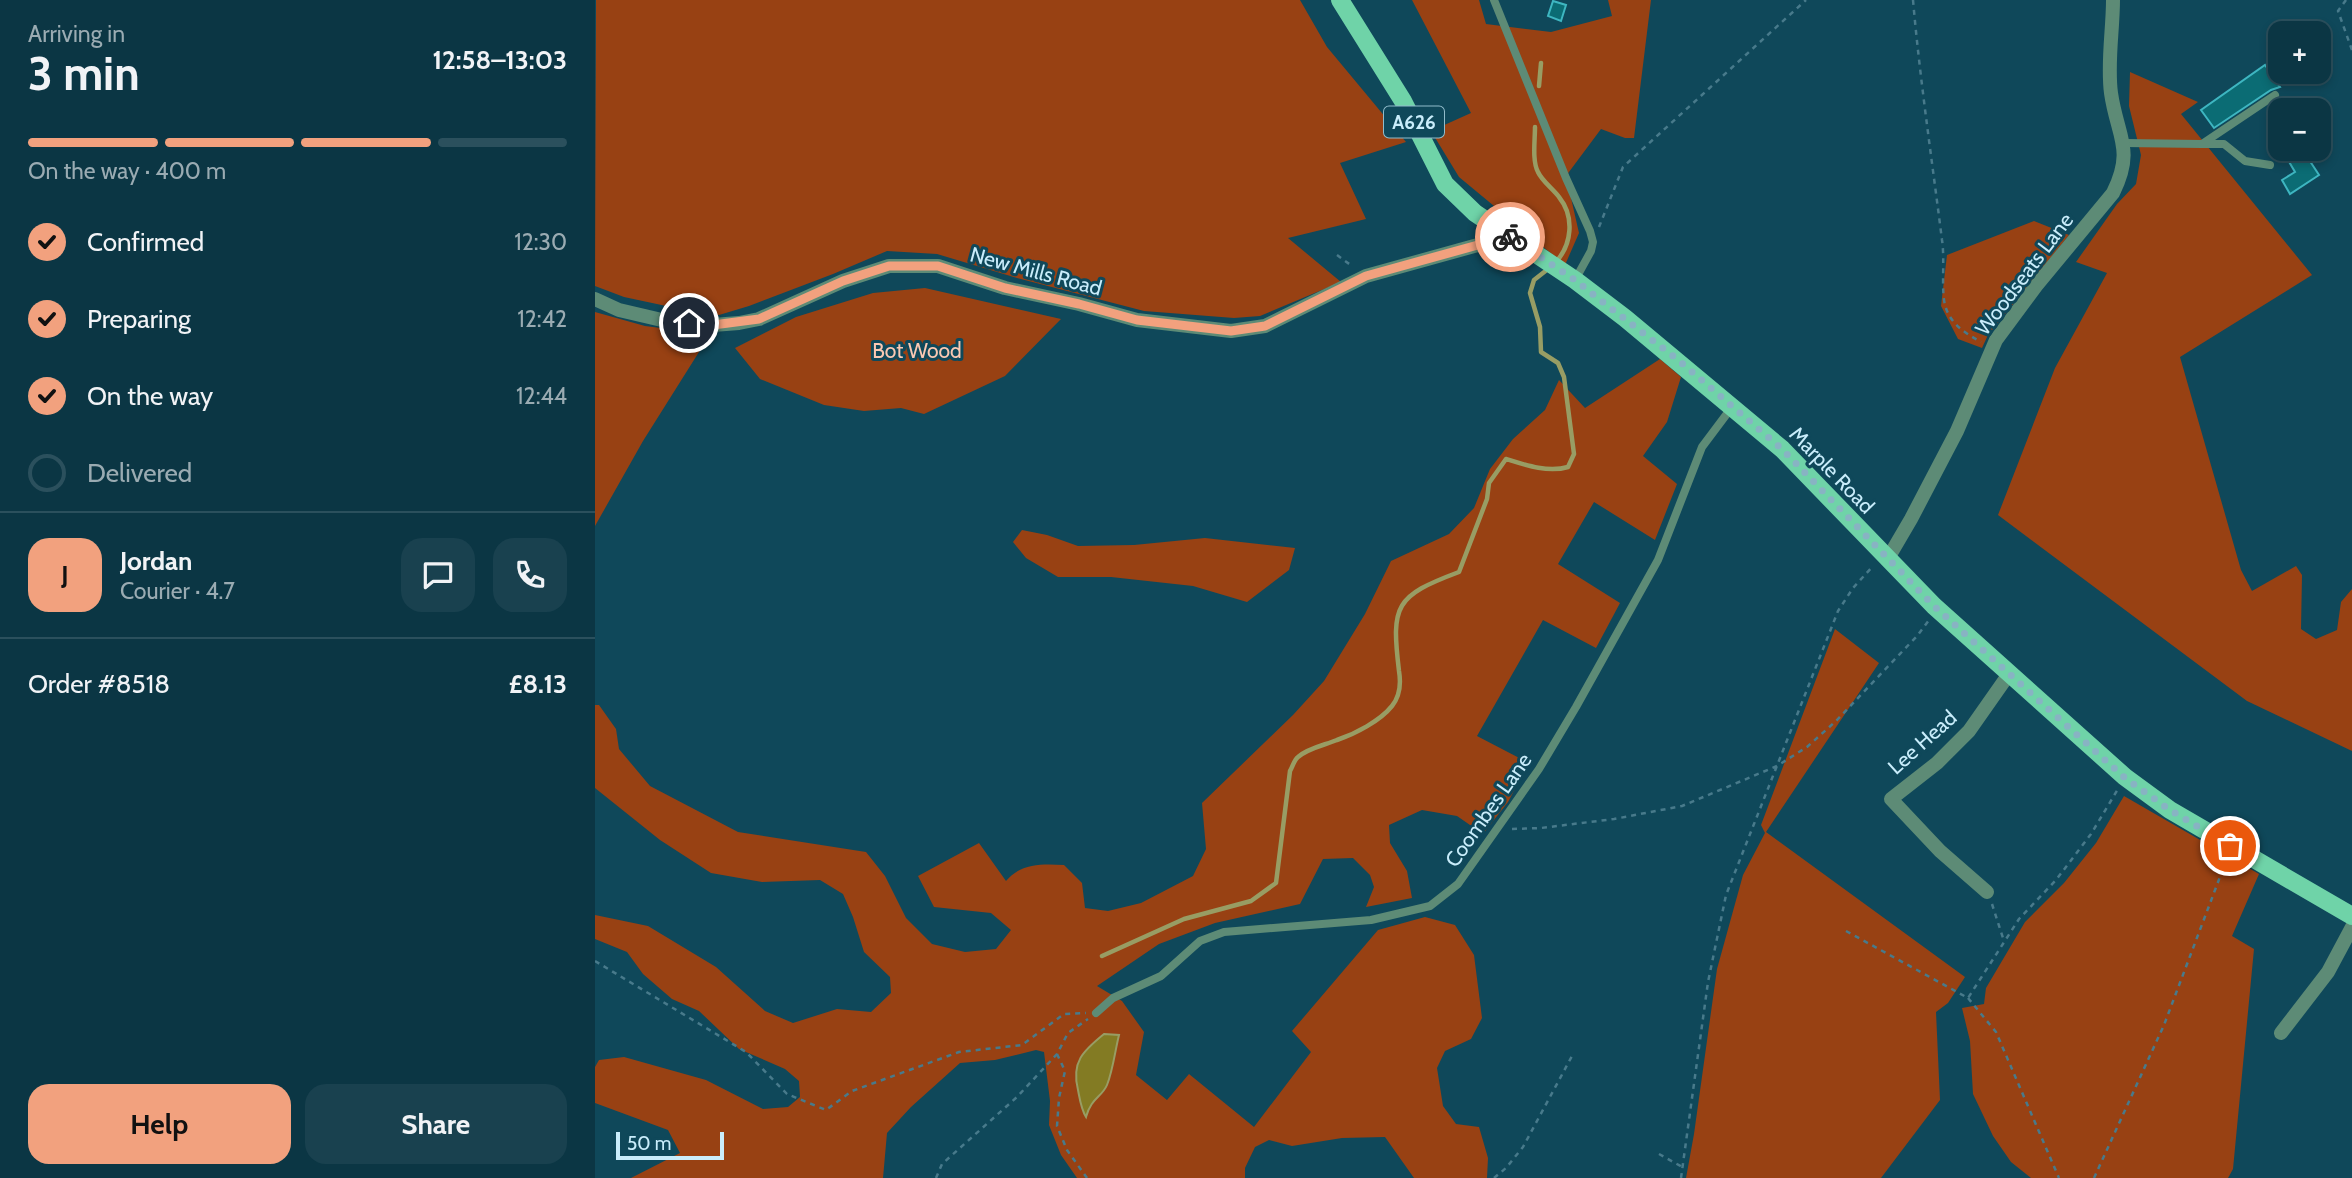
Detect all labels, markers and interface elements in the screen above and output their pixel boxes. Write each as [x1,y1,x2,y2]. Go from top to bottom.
text: Arriving in [28,20,125,48]
map controls [2268,21,2331,161]
button: + [2268,21,2331,84]
text: 12:58–13:03 [432,44,567,76]
text: 3 min [28,46,140,102]
button: − [2268,98,2331,161]
road number: A626 [1384,106,1444,138]
text: On the way · 400 m [28,157,226,185]
courier [1475,202,1545,272]
street label: Woodseats Lane [1970,208,2078,340]
icon: bike [1491,218,1529,256]
icon: check [28,223,66,261]
text: Confirmed [87,226,204,258]
text: 12:30 [514,228,567,256]
street label: New Mills Road [967,241,1105,301]
pin [659,293,719,353]
icon: check [28,300,66,338]
text: Preparing [87,303,191,335]
icon: home [670,304,708,342]
text: 12:42 [517,305,567,333]
park label: Bot Wood [872,338,962,363]
icon: check [28,377,66,415]
text: On the way [87,380,213,412]
text: 12:44 [516,382,567,410]
street label: Marple Road [1784,421,1880,519]
text: Delivered [87,457,192,489]
button: chat [401,538,475,612]
button: phone [493,538,567,612]
text: Jordan [120,545,192,577]
text: J [61,559,69,591]
text: Courier · 4.7 [120,577,235,605]
text: Order #8518 [28,668,170,700]
text: £8.13 [509,668,567,700]
street label: Lee Head [1883,705,1961,779]
street label: Coombes Lane [1440,748,1537,872]
pin [2200,816,2260,876]
icon: bag [2211,827,2249,865]
button: Help [28,1084,291,1164]
button: Share [305,1084,567,1164]
scale bar [616,1129,725,1161]
text: 50 m [627,1132,671,1155]

